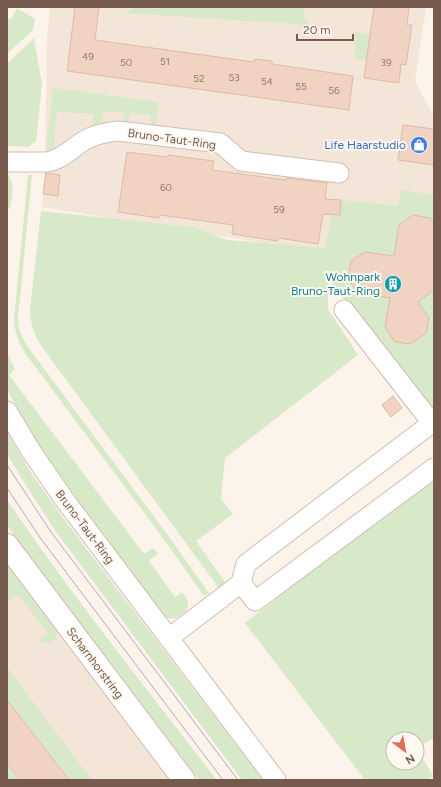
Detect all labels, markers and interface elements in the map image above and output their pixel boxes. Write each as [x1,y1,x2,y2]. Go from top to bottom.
scale bar [297,16,353,42]
text: 20 m [303,23,331,37]
house number: 49 [82,50,94,63]
house number: 51 [160,55,170,68]
house number: 50 [120,56,132,69]
house number: 39 [380,56,392,69]
house number: 53 [228,71,240,84]
house number: 52 [193,72,205,85]
house number: 54 [261,75,273,88]
house number: 55 [295,80,307,93]
house number: 56 [328,84,340,97]
street label: Bruno-Taut-Ring [127,126,217,152]
shop icon: Life Haarstudio [409,135,429,155]
place label: Life Haarstudio [324,138,406,152]
house number: 60 [160,181,172,194]
house number: 59 [273,203,285,216]
place label: Wohnpark Bruno-Taut-Ring [291,270,380,298]
building icon: Wohnpark Bruno-Taut-Ring [383,274,403,294]
street label: Bruno-Taut-Ring [53,487,117,567]
street label: Scharnhorstring [64,625,126,701]
north arrow [385,731,425,771]
text: N [403,751,417,767]

